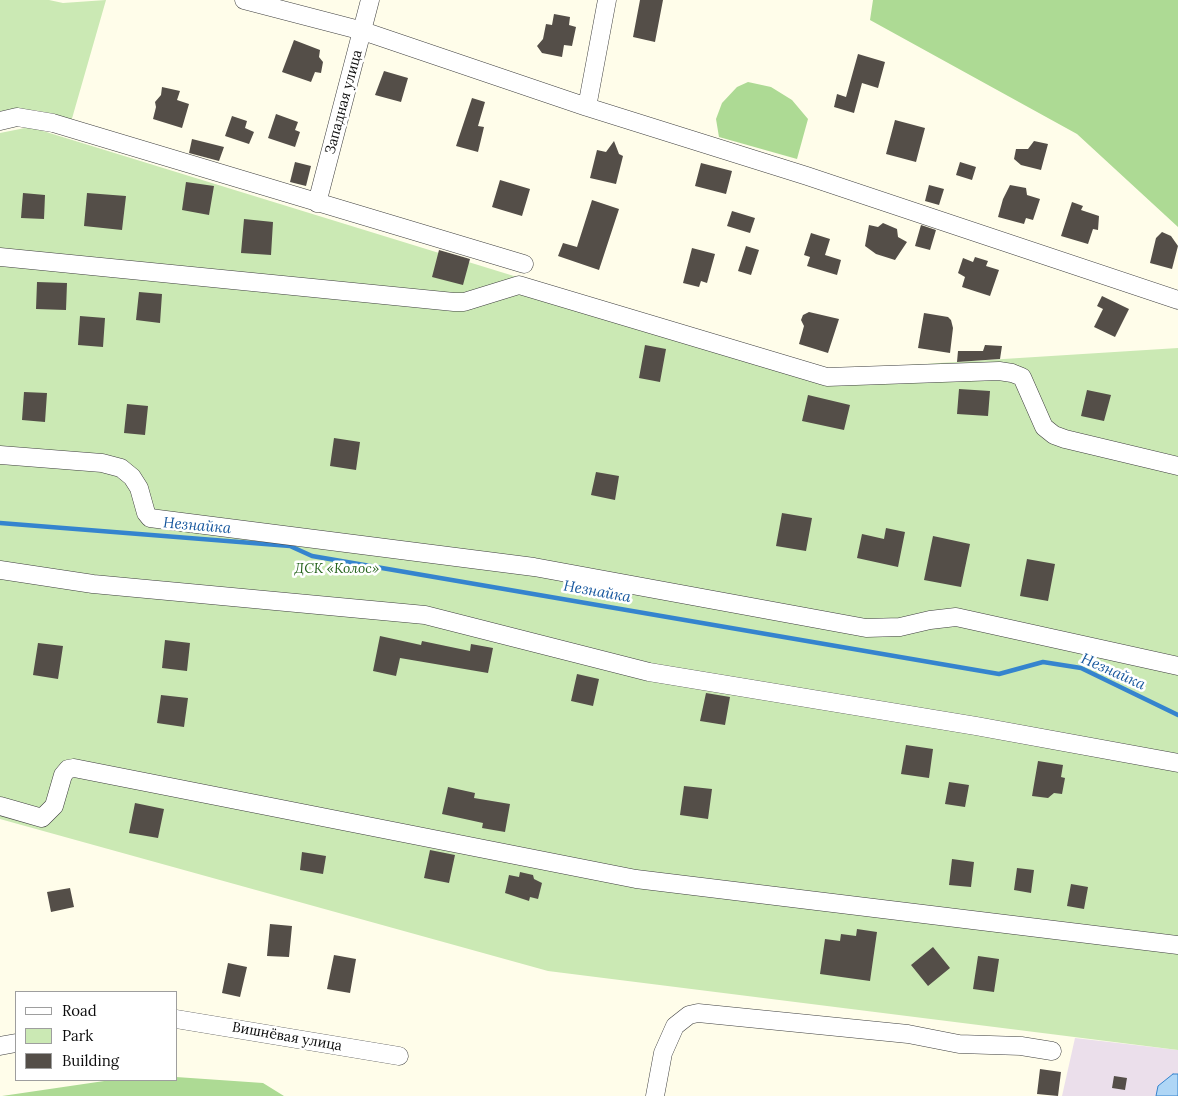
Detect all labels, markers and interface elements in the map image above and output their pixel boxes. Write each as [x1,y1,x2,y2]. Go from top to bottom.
street label: Западная улица [322,48,366,156]
water label: Незнайка [162,514,232,538]
park label: ДСК «Колос» [295,561,379,577]
water label: Незнайка [562,577,632,607]
water label: Незнайка [1078,650,1148,694]
legend [15,991,178,1081]
text: Road [62,1001,97,1020]
street label: Вишнёвая улица [231,1019,343,1055]
text: Park [62,1026,93,1045]
text: Building [62,1051,119,1070]

